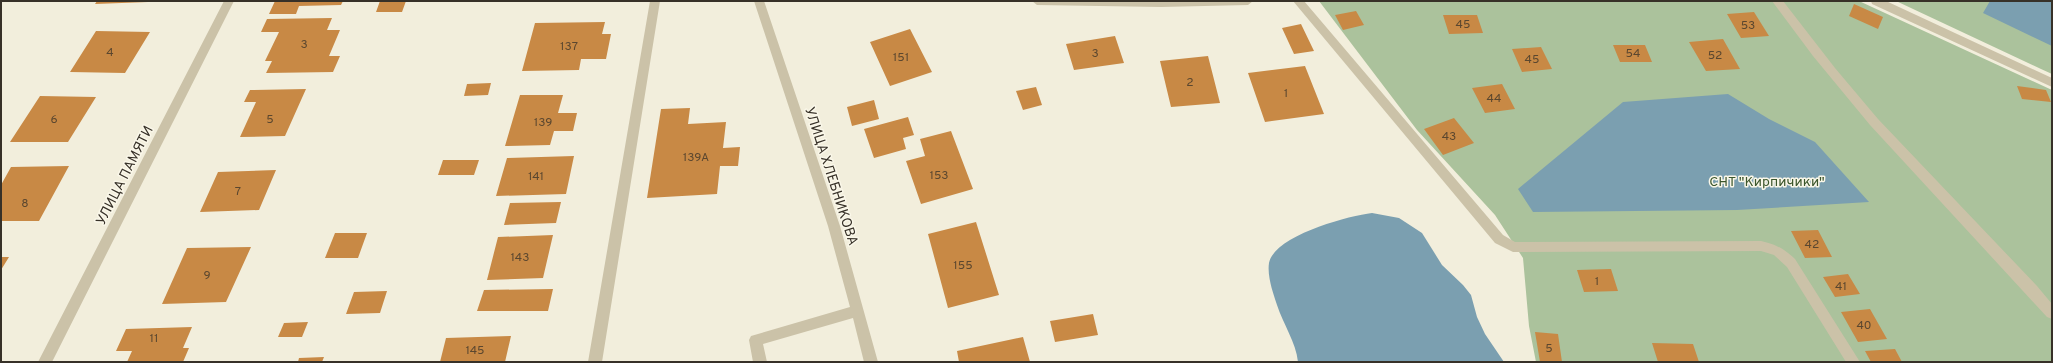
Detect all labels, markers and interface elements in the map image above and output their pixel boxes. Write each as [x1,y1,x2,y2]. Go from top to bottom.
house number: 45 [1456,17,1470,33]
house number: 53 [1741,18,1755,34]
house number: 3 [300,37,308,53]
house number: 137 [560,39,578,55]
house number: 4 [106,45,114,61]
house number: 3 [1091,46,1099,62]
house number: 54 [1625,46,1641,62]
house number: 52 [1708,48,1722,64]
house number: 151 [893,50,909,66]
house number: 45 [1525,52,1539,68]
house number: 2 [1186,75,1194,91]
house number: 1 [1284,86,1288,102]
house number: 44 [1487,91,1501,107]
street label: УЛИЦА ХЛЕБНИКОВА [800,105,861,248]
house number: 6 [50,112,58,128]
house number: 5 [266,112,274,128]
house number: 139 [534,115,552,131]
street label: УЛИЦА ПАМЯТИ [93,123,158,228]
house number: 43 [1442,129,1456,145]
house number: 139А [683,150,709,166]
house number: 153 [929,168,949,184]
house number: 141 [528,169,544,185]
park label: СНТ "Кирпичики" [1709,174,1825,191]
house number: 7 [235,184,241,200]
house number: 8 [21,196,29,212]
house number: 42 [1805,237,1819,253]
house number: 143 [511,250,529,266]
house number: 155 [953,258,973,274]
house number: 9 [203,268,211,284]
house number: 1 [1595,274,1599,290]
house number: 41 [1835,279,1847,295]
house number: 40 [1856,318,1872,334]
house number: 11 [150,331,158,347]
house number: 5 [1545,341,1553,357]
house number: 145 [465,343,485,359]

